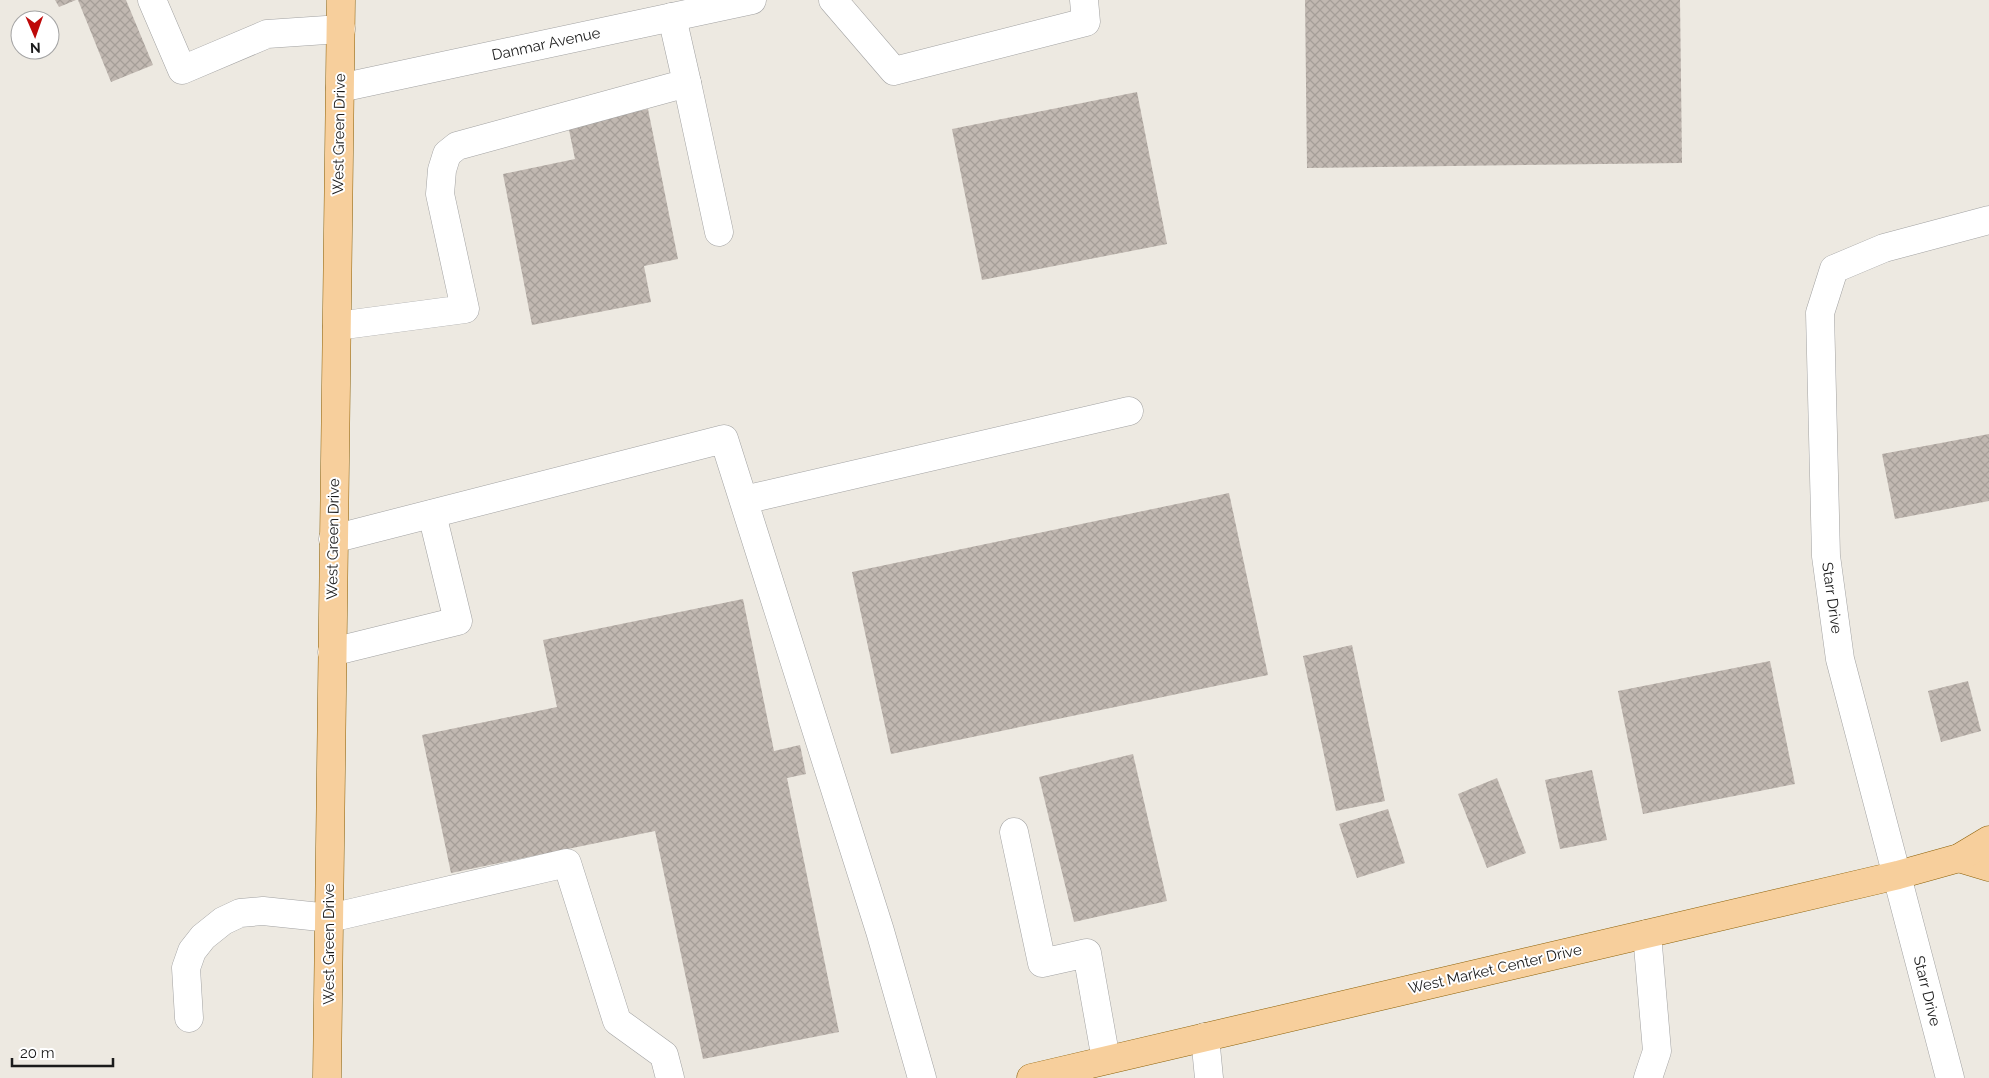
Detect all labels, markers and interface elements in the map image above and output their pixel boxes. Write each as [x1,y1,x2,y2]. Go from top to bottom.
north arrow [10,10,60,60]
street label: Danmar Avenue [490,24,602,64]
text: N [30,40,41,56]
street label: West Green Drive [329,73,349,195]
street label: West Green Drive [323,478,343,600]
street label: Starr Drive [1818,561,1846,635]
street label: West Green Drive [320,883,338,1005]
street label: West Market Center Drive [1407,940,1584,998]
street label: Starr Drive [1910,954,1944,1028]
scale bar [12,1036,114,1068]
text: 20 m [20,1044,55,1062]

